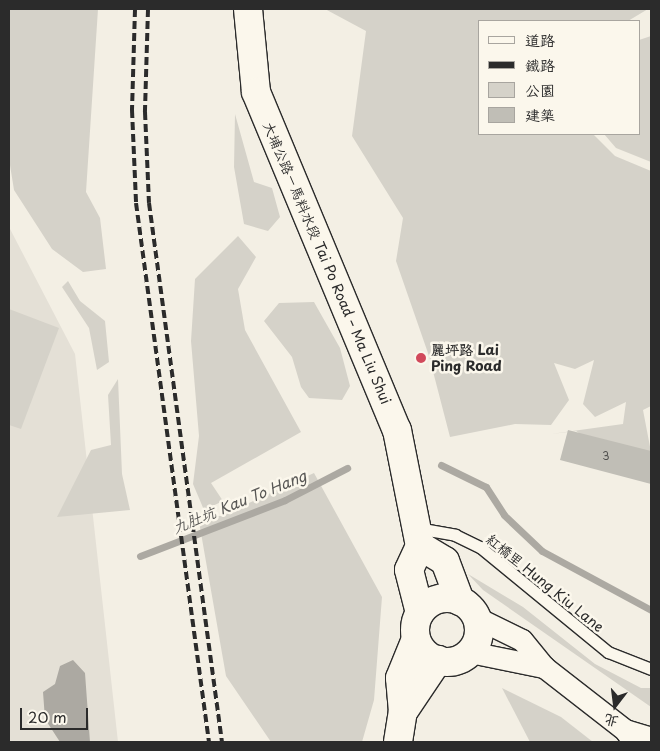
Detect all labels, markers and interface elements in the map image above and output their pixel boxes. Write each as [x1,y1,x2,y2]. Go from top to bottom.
legend [478,20,640,135]
text: 道路 [525,28,555,51]
text: 鐵路 [525,53,555,76]
text: 公園 [525,78,555,101]
text: 建築 [525,103,555,126]
street label: 大埔公路－馬料水段 Tai Po Road – Ma Liu Shui [259,119,395,407]
place label: 麗坪路 Lai Ping Road [431,342,502,374]
marker: 麗坪路 Lai Ping Road [415,352,427,364]
house number: 3 [602,449,610,463]
water label: 九肚坑 Kau To Hang [169,466,309,536]
street label: 紅橋里 Hung Kiu Lane [483,531,607,635]
north arrow [590,681,640,731]
scale bar [22,698,90,730]
text: 20 m [28,705,67,728]
text: 北 [602,709,620,733]

